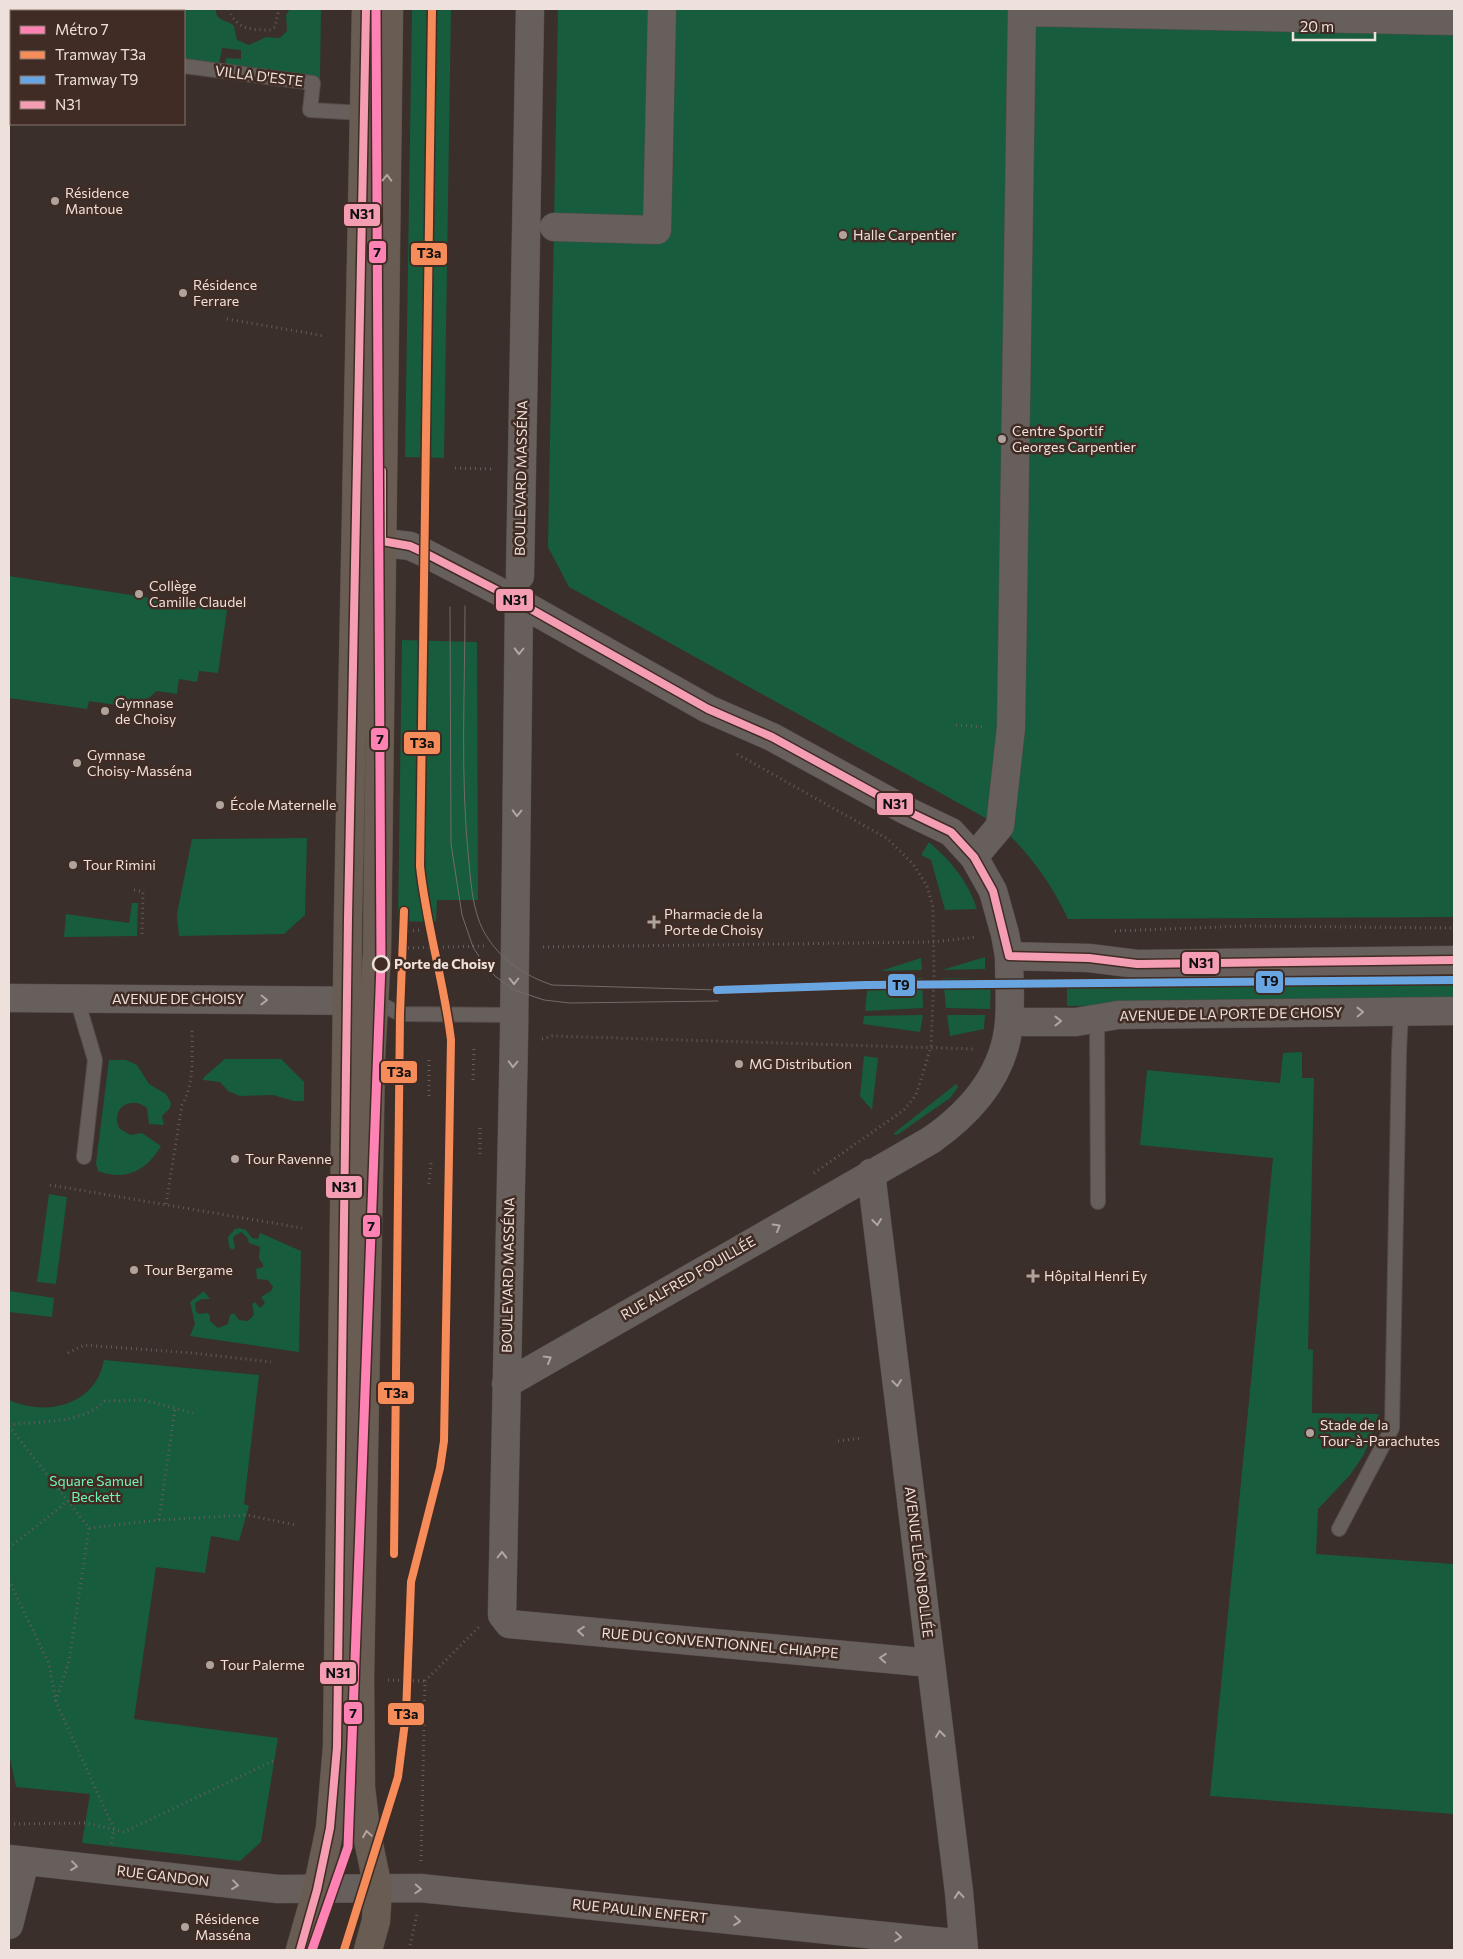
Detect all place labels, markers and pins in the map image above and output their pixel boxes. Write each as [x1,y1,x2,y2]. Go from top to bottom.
place label: Résidence Mantoue [65,184,129,217]
marker: Résidence Mantoue [49,195,61,207]
place label: Halle Carpentier [853,226,957,243]
marker: Halle Carpentier [837,229,849,241]
place label: Résidence Ferrare [193,276,257,309]
marker: Résidence Ferrare [177,287,189,299]
place label: Centre Sportif Georges Carpentier [1012,422,1136,455]
marker: Centre Sportif Georges Carpentier [996,433,1008,445]
place label: Collège Camille Claudel [149,577,246,610]
marker: Collège Camille Claudel [133,588,145,600]
place label: Gymnase de Choisy [115,694,176,727]
marker: Gymnase de Choisy [99,705,111,717]
place label: Gymnase Choisy-Masséna [87,746,192,779]
marker: Gymnase Choisy-Masséna [71,757,83,769]
place label: École Maternelle [230,796,336,813]
marker: École Maternelle [214,799,226,811]
place label: Tour Rimini [83,856,156,873]
marker: Tour Rimini [67,859,79,871]
place label: Pharmacie de la Porte de Choisy [664,905,763,938]
marker: Pharmacie de la Porte de Choisy [648,916,660,928]
marker: Porte de Choisy [372,955,390,973]
place label: Porte de Choisy [394,955,495,972]
place label: MG Distribution [749,1055,852,1072]
marker: MG Distribution [733,1058,745,1070]
place label: Tour Ravenne [245,1150,332,1167]
marker: Tour Ravenne [229,1153,241,1165]
place label: Tour Bergame [144,1261,233,1278]
marker: Tour Bergame [128,1264,140,1276]
place label: Hôpital Henri Ey [1044,1267,1147,1284]
marker: Hôpital Henri Ey [1026,1269,1040,1283]
place label: Stade de la Tour-à-Parachutes [1320,1416,1440,1449]
marker: Stade de la Tour-à-Parachutes [1304,1427,1316,1439]
place label: Tour Palerme [220,1656,305,1673]
marker: Tour Palerme [204,1659,216,1671]
place label: Résidence Masséna [195,1910,259,1943]
marker: Résidence Masséna [179,1921,191,1933]

